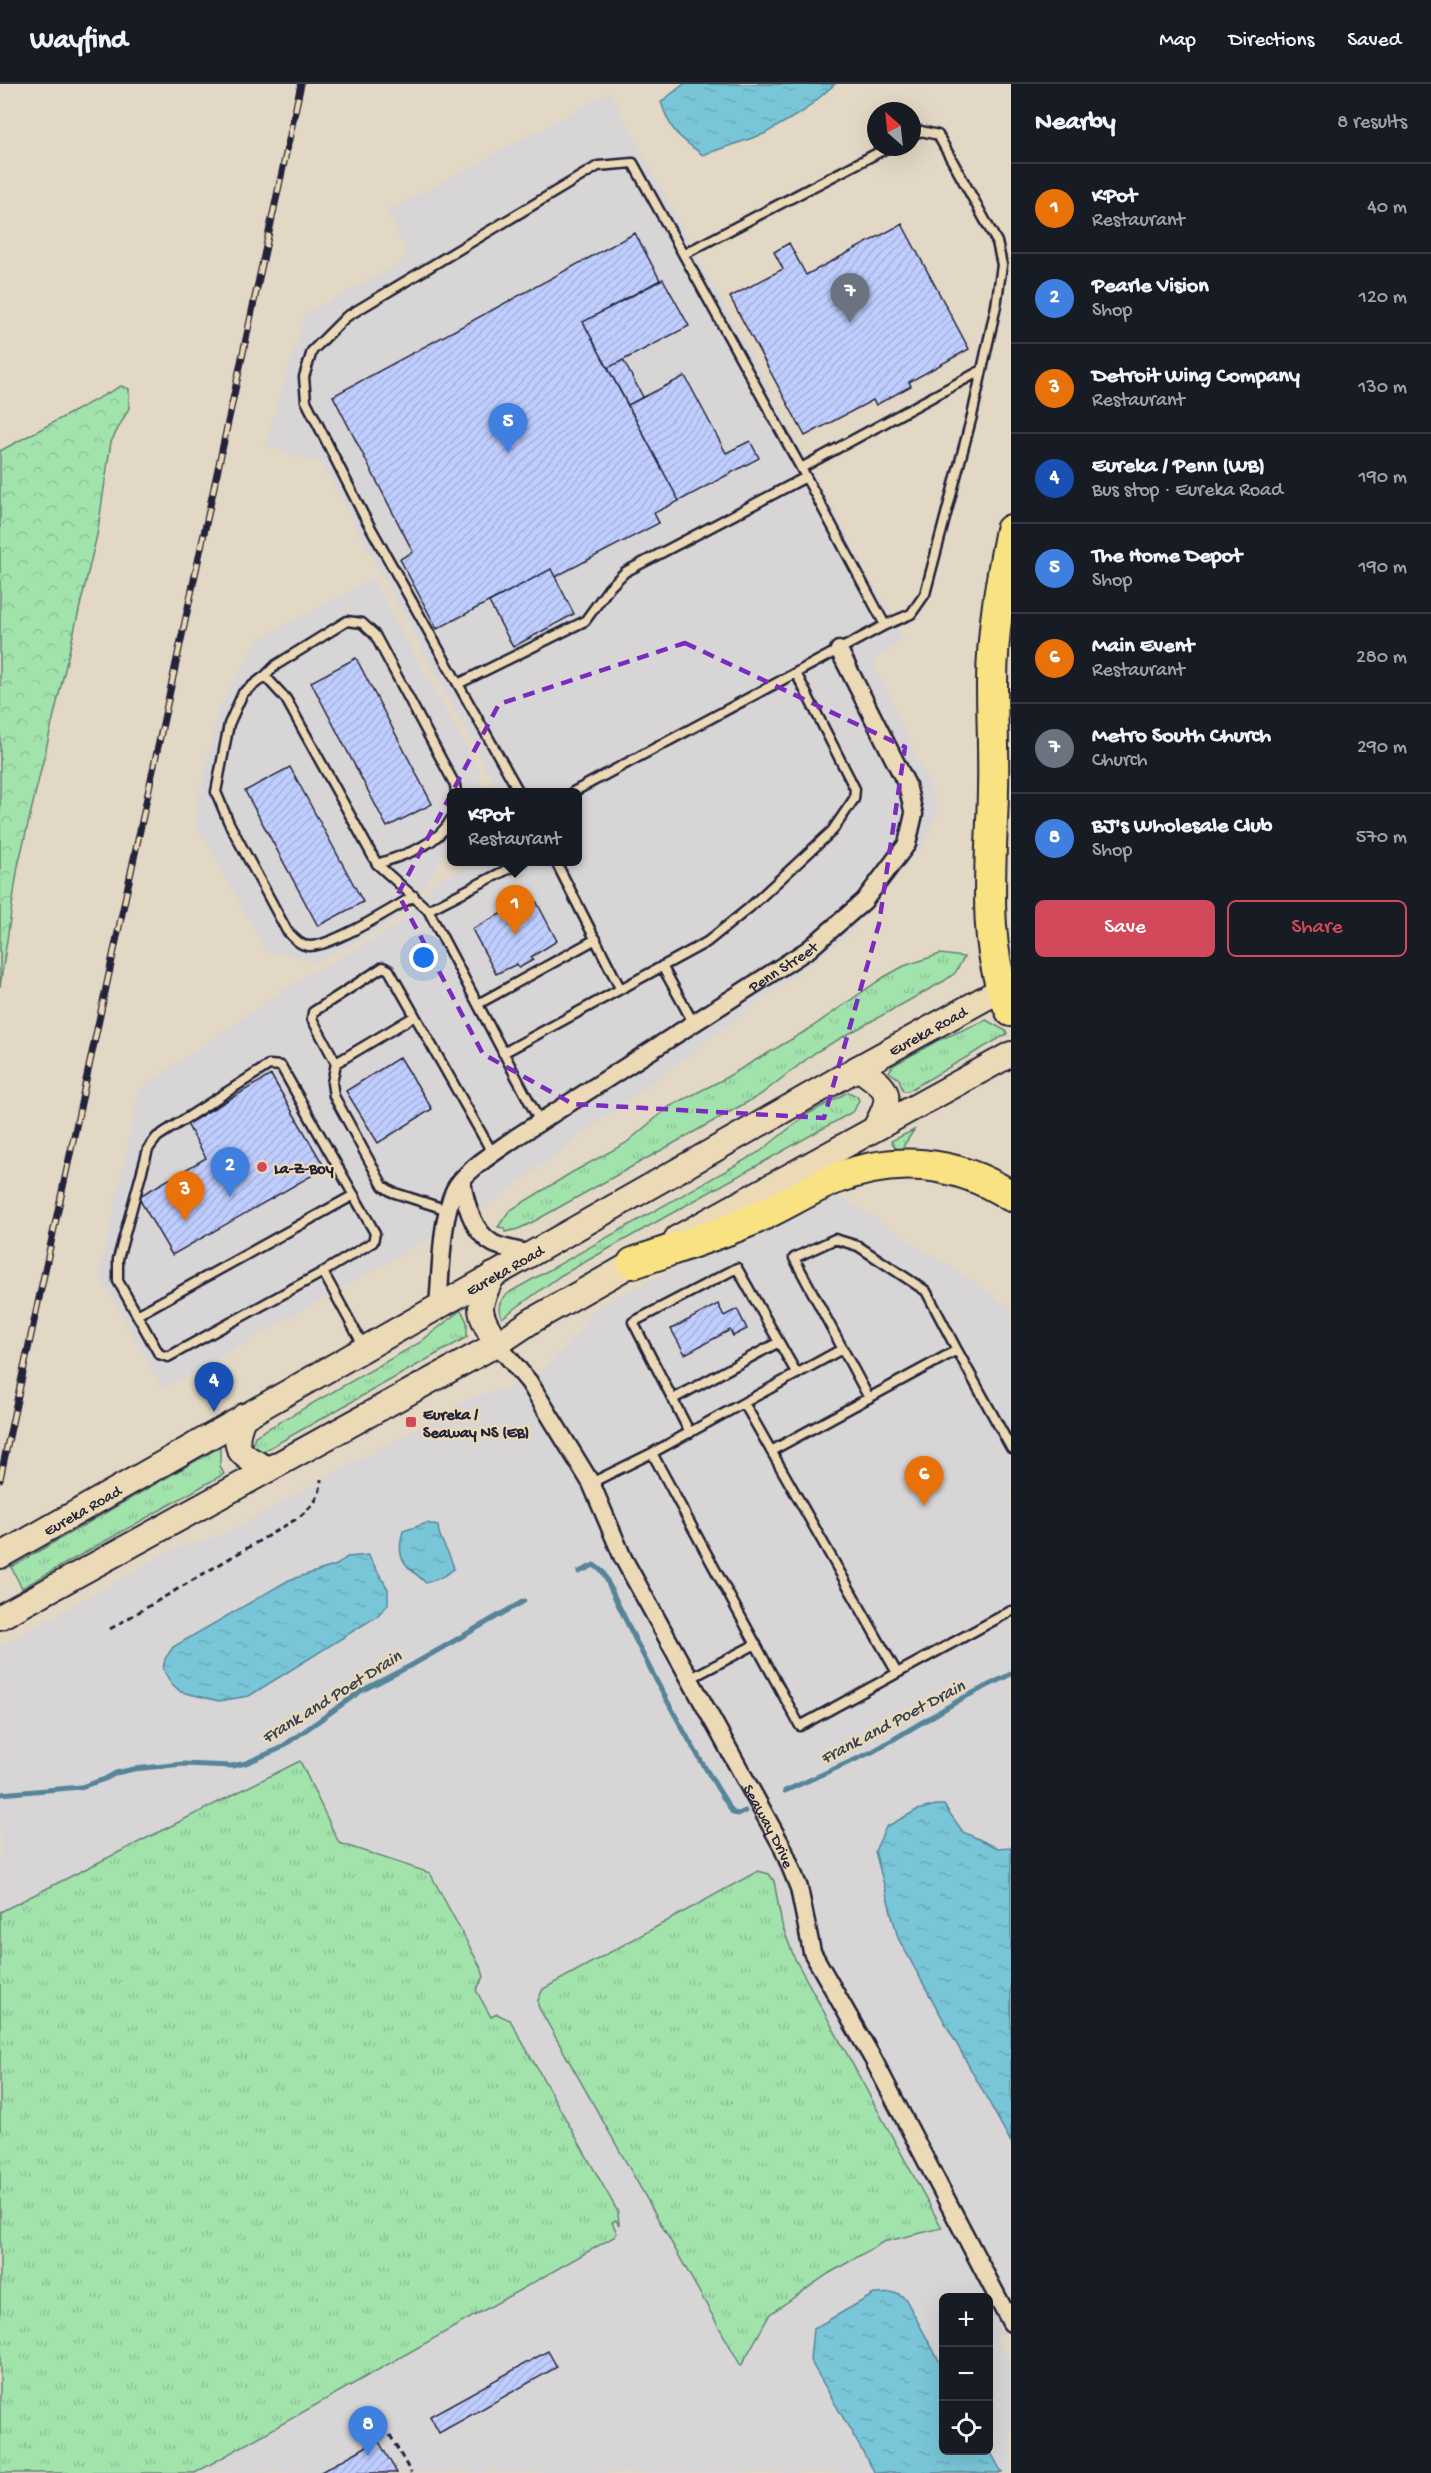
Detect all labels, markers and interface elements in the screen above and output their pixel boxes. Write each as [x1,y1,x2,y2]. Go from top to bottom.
text: Wayfind [30,25,127,58]
text: Map [1159,29,1196,54]
text: Directions [1229,29,1314,54]
text: Saved [1347,29,1401,54]
north arrow [867,102,921,156]
text: Nearby [1035,108,1116,139]
text: 8 results [1337,112,1407,135]
text: KPot [1092,184,1137,210]
text: 1 [1050,197,1059,220]
text: 40 m [1367,197,1407,220]
text: Restaurant [1092,210,1185,233]
pin: 7 [830,274,870,323]
text: Pearle Vision [1092,274,1209,300]
text: 2 [1050,287,1059,310]
text: 120 m [1359,287,1407,310]
text: Shop [1092,300,1132,323]
text: Detroit Wing Company [1092,364,1300,390]
text: 3 [1049,377,1060,400]
text: 130 m [1358,377,1407,400]
text: Restaurant [1092,390,1185,413]
pin: 5 [488,404,528,453]
text: Eureka / Penn (WB) [1092,454,1265,480]
text: 4 [1050,467,1059,490]
text: 190 m [1359,467,1407,490]
text: Bus stop · Eureka Road [1092,480,1283,503]
text: The Home Depot [1092,544,1242,570]
text: 5 [1049,557,1060,580]
text: 190 m [1359,557,1407,580]
text: Shop [1092,570,1132,593]
text: Main Event [1092,634,1194,660]
text: 6 [1049,647,1060,670]
text: 280 m [1356,647,1407,670]
text: Restaurant [1092,660,1185,683]
text: Metro South Church [1092,724,1271,750]
text: 7 [1049,737,1060,760]
text: 290 m [1357,737,1407,760]
text: Church [1092,750,1148,773]
popup [447,788,582,866]
text: KPot [468,803,513,829]
text: BJ's Wholesale Club [1092,814,1272,840]
text: 8 [1049,827,1060,850]
text: 570 m [1356,827,1407,850]
text: Restaurant [468,829,561,852]
text: Shop [1092,840,1132,863]
pin: 1 [496,886,534,935]
button: Save [1035,900,1215,957]
button: Share [1227,900,1407,957]
street label: Penn Street [745,938,825,999]
your location [409,943,438,972]
street label: Eureka Road [887,1003,973,1062]
pin: 2 [210,1148,250,1197]
marker: La-Z-Boy [255,1160,269,1174]
place label: La-Z-Boy [274,1161,334,1180]
pin: 3 [166,1172,204,1221]
street label: Eureka Road [464,1242,549,1302]
pin: 4 [194,1362,234,1412]
place label: Eureka / Seaway NS (EB) [423,1407,529,1444]
marker: Eureka / Seaway NS (EB) [404,1415,418,1429]
pin: 6 [904,1456,944,1506]
street label: Eureka Road [41,1482,127,1542]
water label: Frank and Poet Drain [259,1646,406,1750]
water label: Frank and Poet Drain [817,1676,969,1770]
street label: Seaway Drive [737,1782,796,1872]
map controls [939,2293,993,2455]
button: + [939,2293,993,2347]
button: − [939,2347,993,2401]
button: locate [939,2401,993,2455]
pin: 8 [348,2406,388,2456]

